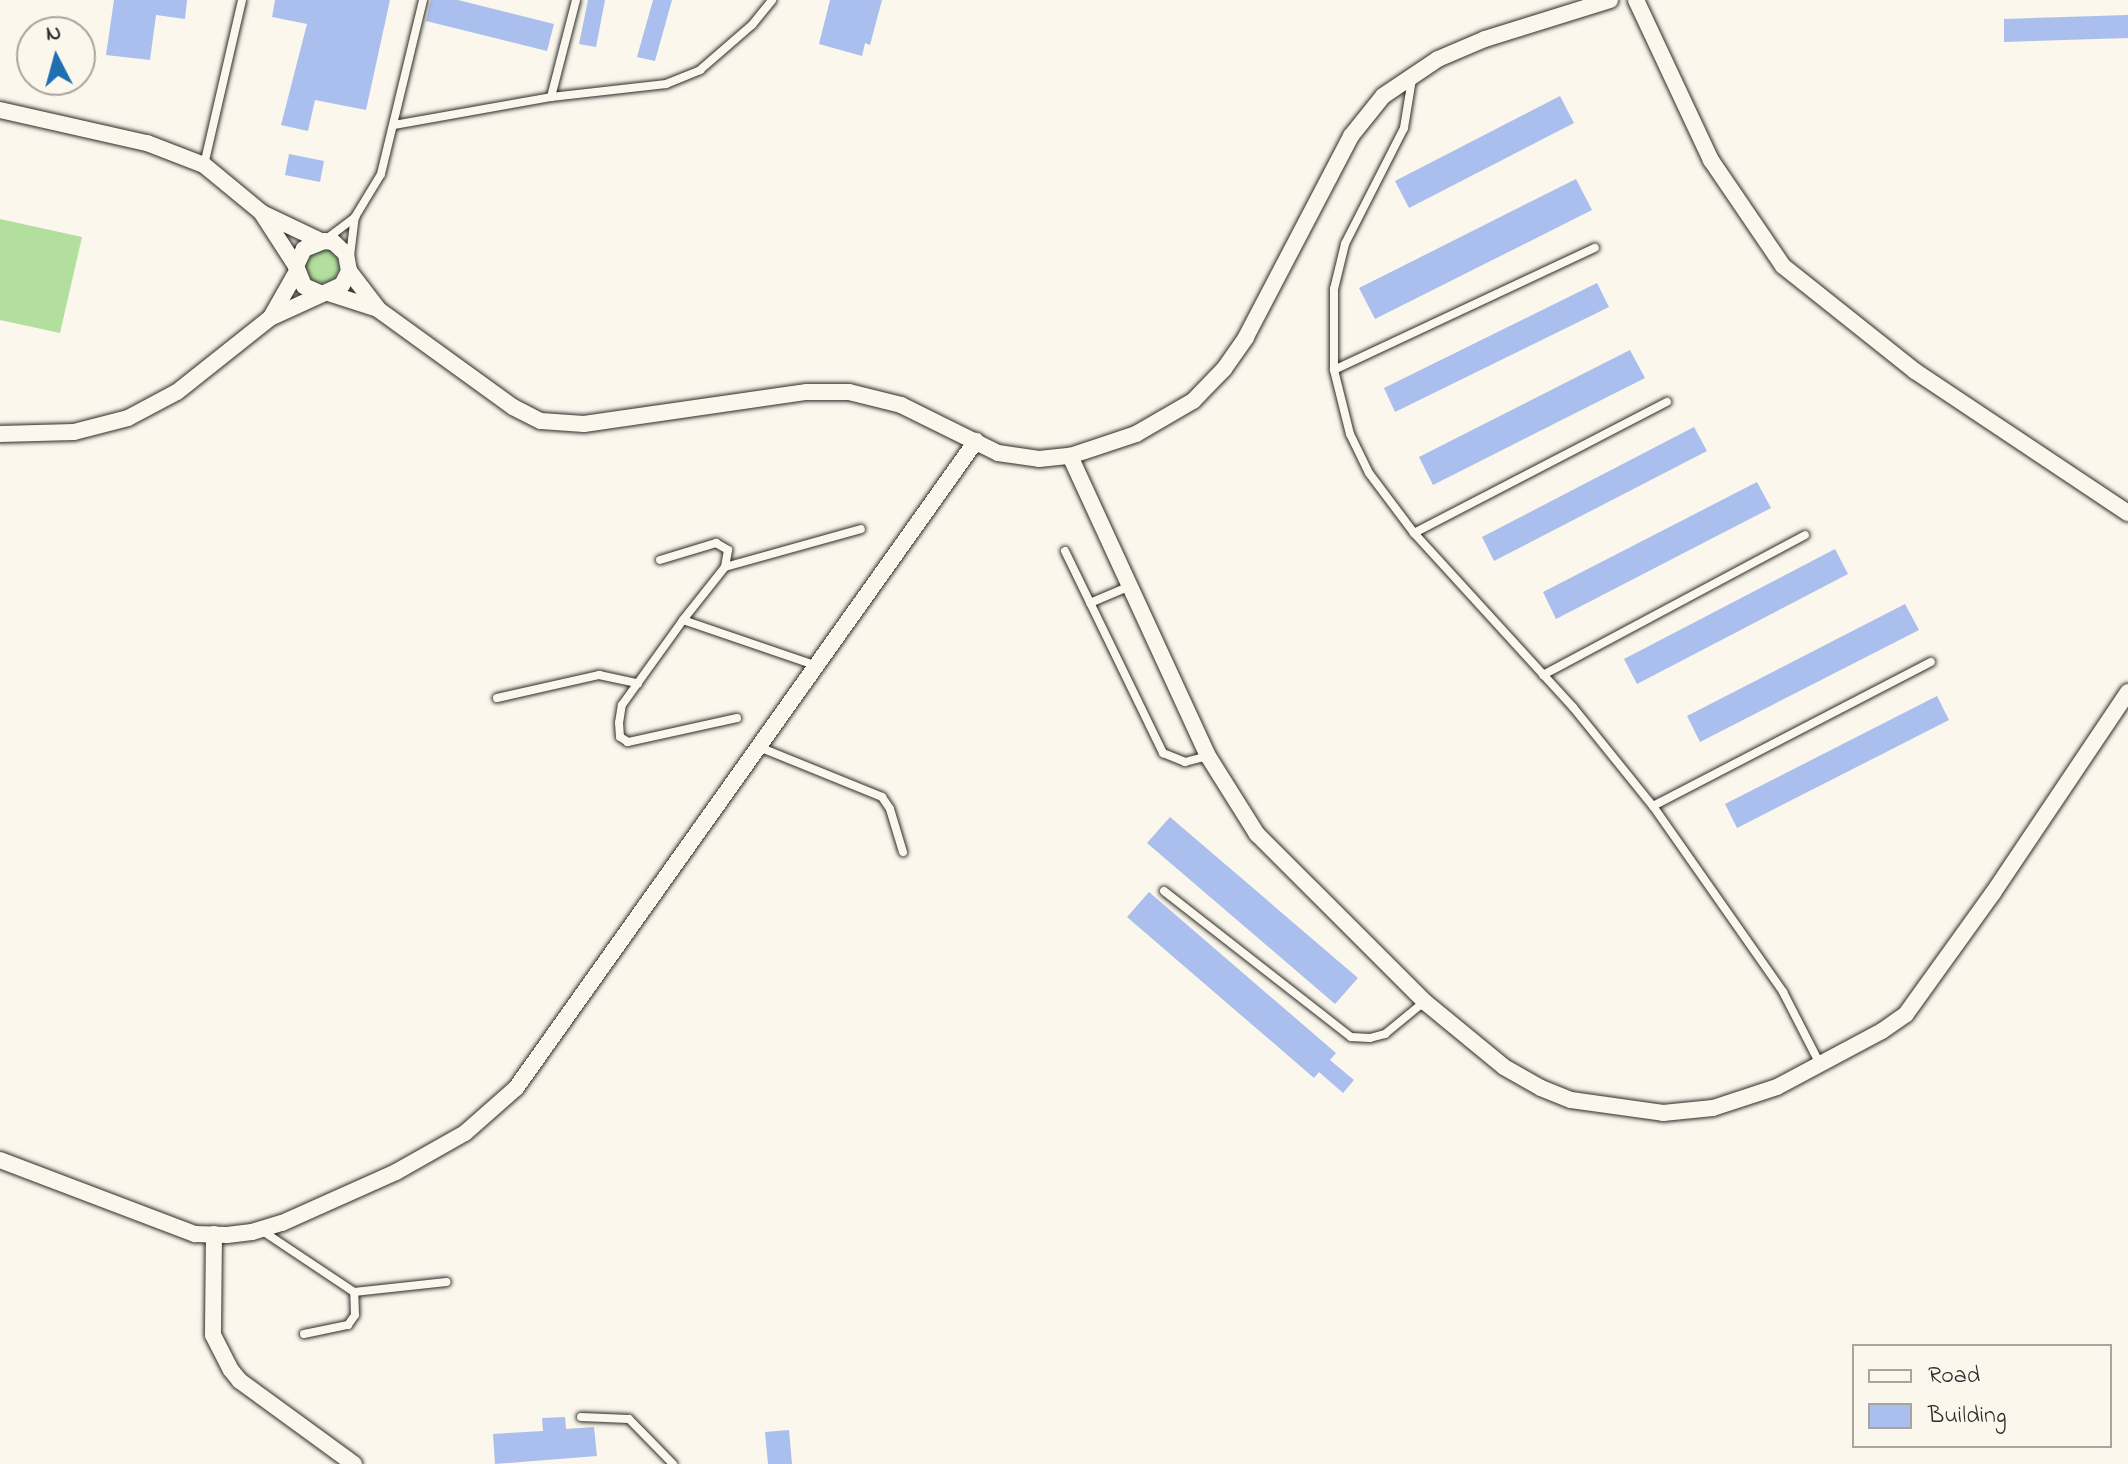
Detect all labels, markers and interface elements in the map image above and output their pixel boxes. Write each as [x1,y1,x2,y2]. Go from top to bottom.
north arrow [16,16,96,96]
text: N [45,17,63,51]
legend [1852,1344,2112,1448]
text: Road [1928,1359,1980,1394]
text: Building [1928,1399,2007,1434]

